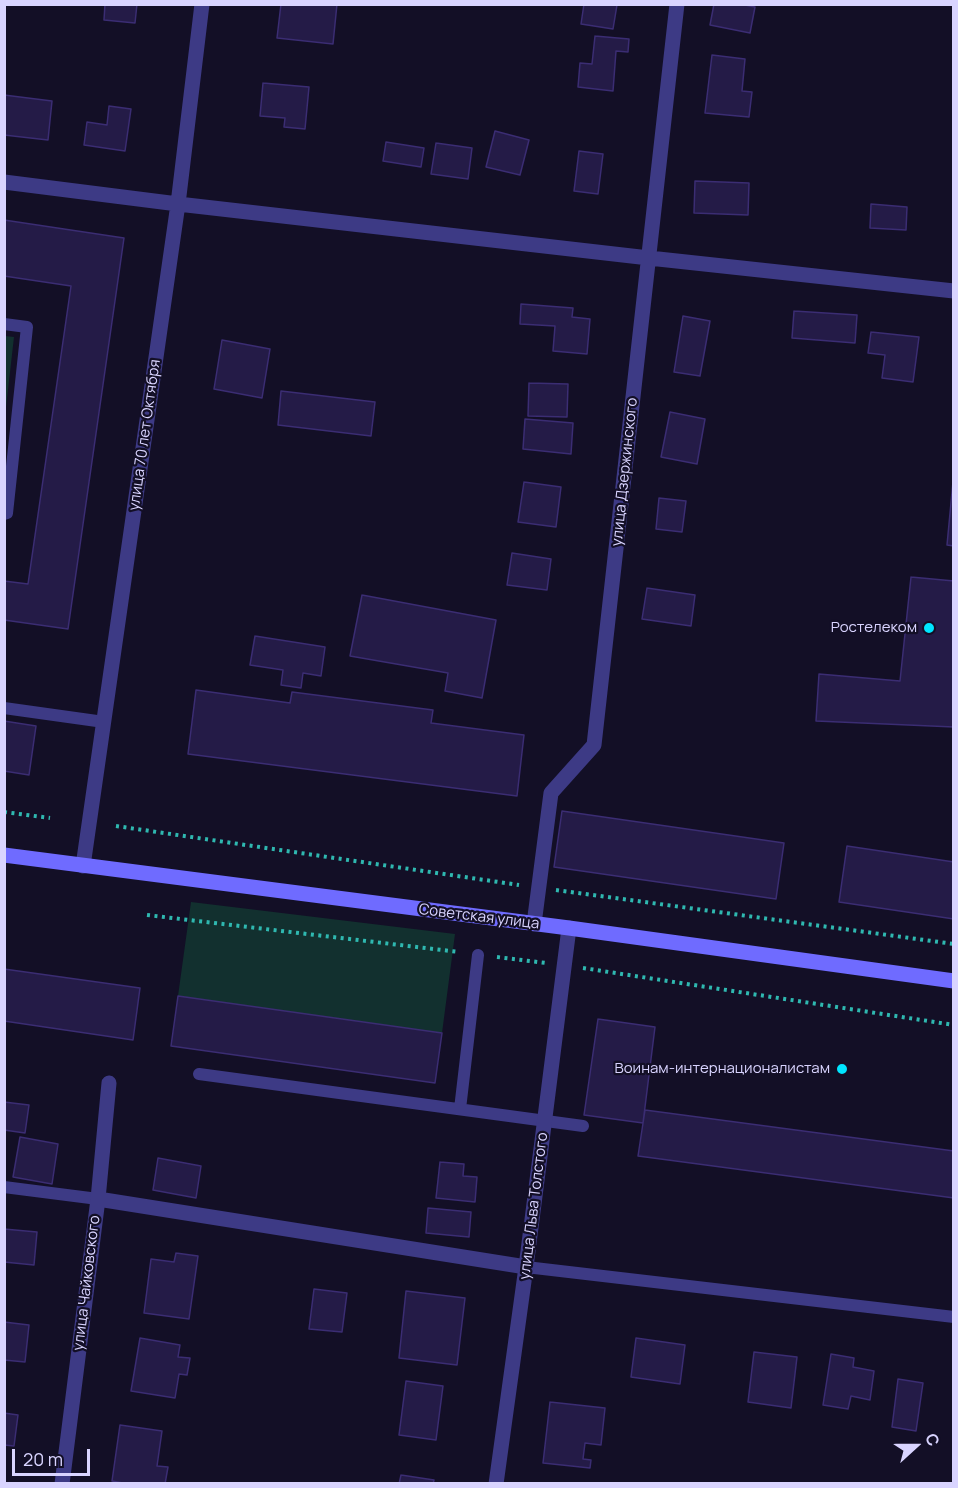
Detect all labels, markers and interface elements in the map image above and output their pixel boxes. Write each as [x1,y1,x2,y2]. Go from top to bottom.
street label: улица 70 лет Октября [125,358,165,512]
street label: улица Дзержинского [608,397,642,547]
place label: Ростелеком [831,619,917,637]
marker: Ростелеком [922,621,936,635]
street label: Советская улица [418,901,540,933]
place label: Воинам-интернационалистам [615,1060,830,1078]
marker: Воинам-интернационалистам [835,1062,849,1076]
street label: улица Льва Толстого [516,1131,552,1281]
street label: улица Чайковского [70,1214,104,1352]
north arrow [886,1416,946,1476]
text: С [920,1430,945,1449]
scale bar [15,1437,93,1475]
text: 20 m [23,1447,63,1471]

